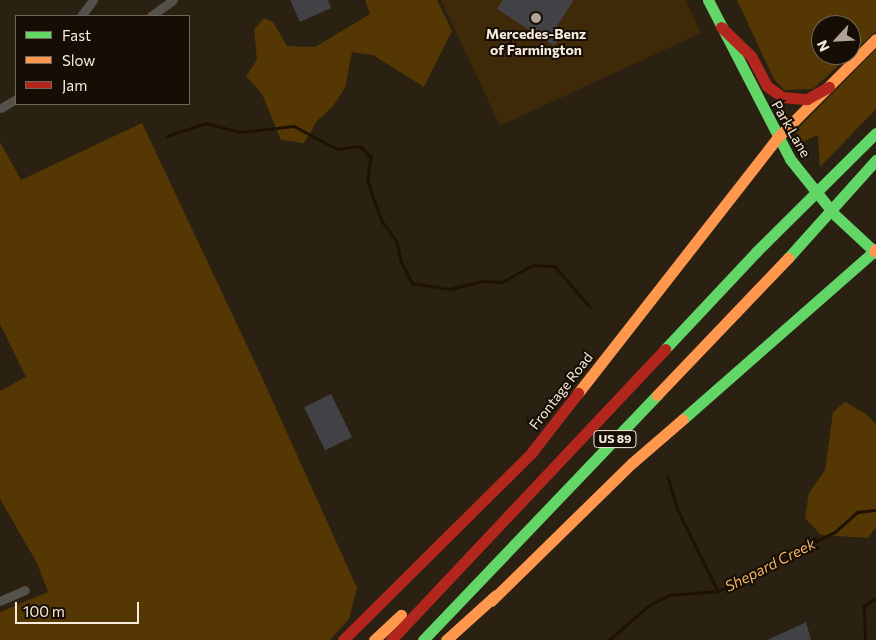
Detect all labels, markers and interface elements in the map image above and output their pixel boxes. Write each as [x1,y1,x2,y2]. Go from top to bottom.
marker: Mercedes-Benz of Farmington [530,12,542,24]
legend [15,15,190,105]
north arrow [811,15,861,65]
text: Fast [62,26,91,44]
place label: Mercedes-Benz of Farmington [486,26,586,58]
text: N [813,38,833,54]
text: Slow [62,51,95,69]
text: Jam [62,76,87,94]
street label: Park Lane [768,98,814,160]
street label: Frontage Road [526,349,596,433]
road number: US 89 [592,429,638,448]
water label: Shepard Creek [722,534,818,596]
scale bar [18,592,141,624]
text: 100 m [23,602,65,620]

